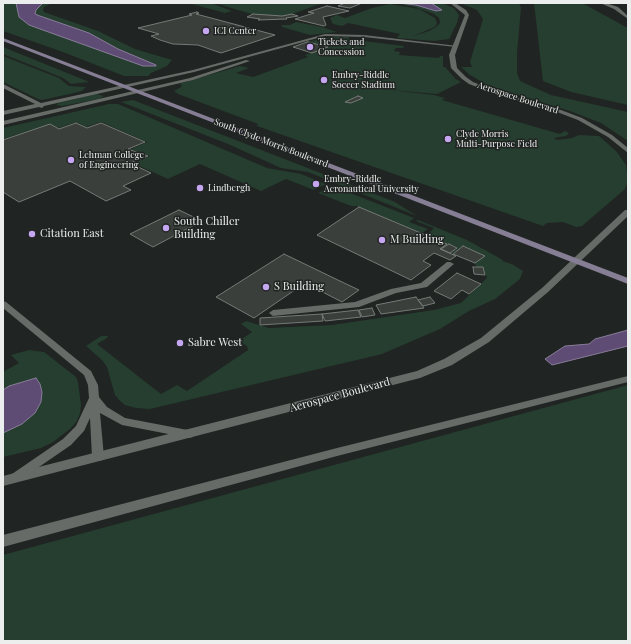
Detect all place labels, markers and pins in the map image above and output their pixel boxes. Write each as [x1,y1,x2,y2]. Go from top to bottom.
marker: ICI Center [201,26,211,36]
place label: ICI Center [214,26,256,36]
place label: Tickets and Concession [318,37,364,58]
marker: Tickets and Concession [305,42,315,52]
place label: Embry-Riddle Soccer Stadium [332,70,395,91]
marker: Embry-Riddle Soccer Stadium [319,75,329,85]
place label: Clyde Morris Multi-Purpose Field [456,129,537,150]
marker: Clyde Morris Multi-Purpose Field [443,134,453,144]
place label: Lehman College of Engineering [79,150,144,171]
marker: Lehman College of Engineering [66,155,76,165]
place label: Embry-Riddle Aeronautical University [324,174,419,195]
marker: Embry-Riddle Aeronautical University [311,179,321,189]
marker: Lindbergh [195,183,205,193]
place label: Lindbergh [208,183,250,193]
place label: South Chiller Building [174,215,239,241]
marker: South Chiller Building [161,223,171,233]
place label: Citation East [40,227,104,241]
marker: Citation East [27,229,37,239]
place label: M Building [390,233,444,247]
marker: M Building [377,235,387,245]
place label: S Building [274,280,324,294]
marker: S Building [261,282,271,292]
place label: Sabre West [188,336,242,350]
marker: Sabre West [175,338,185,348]

